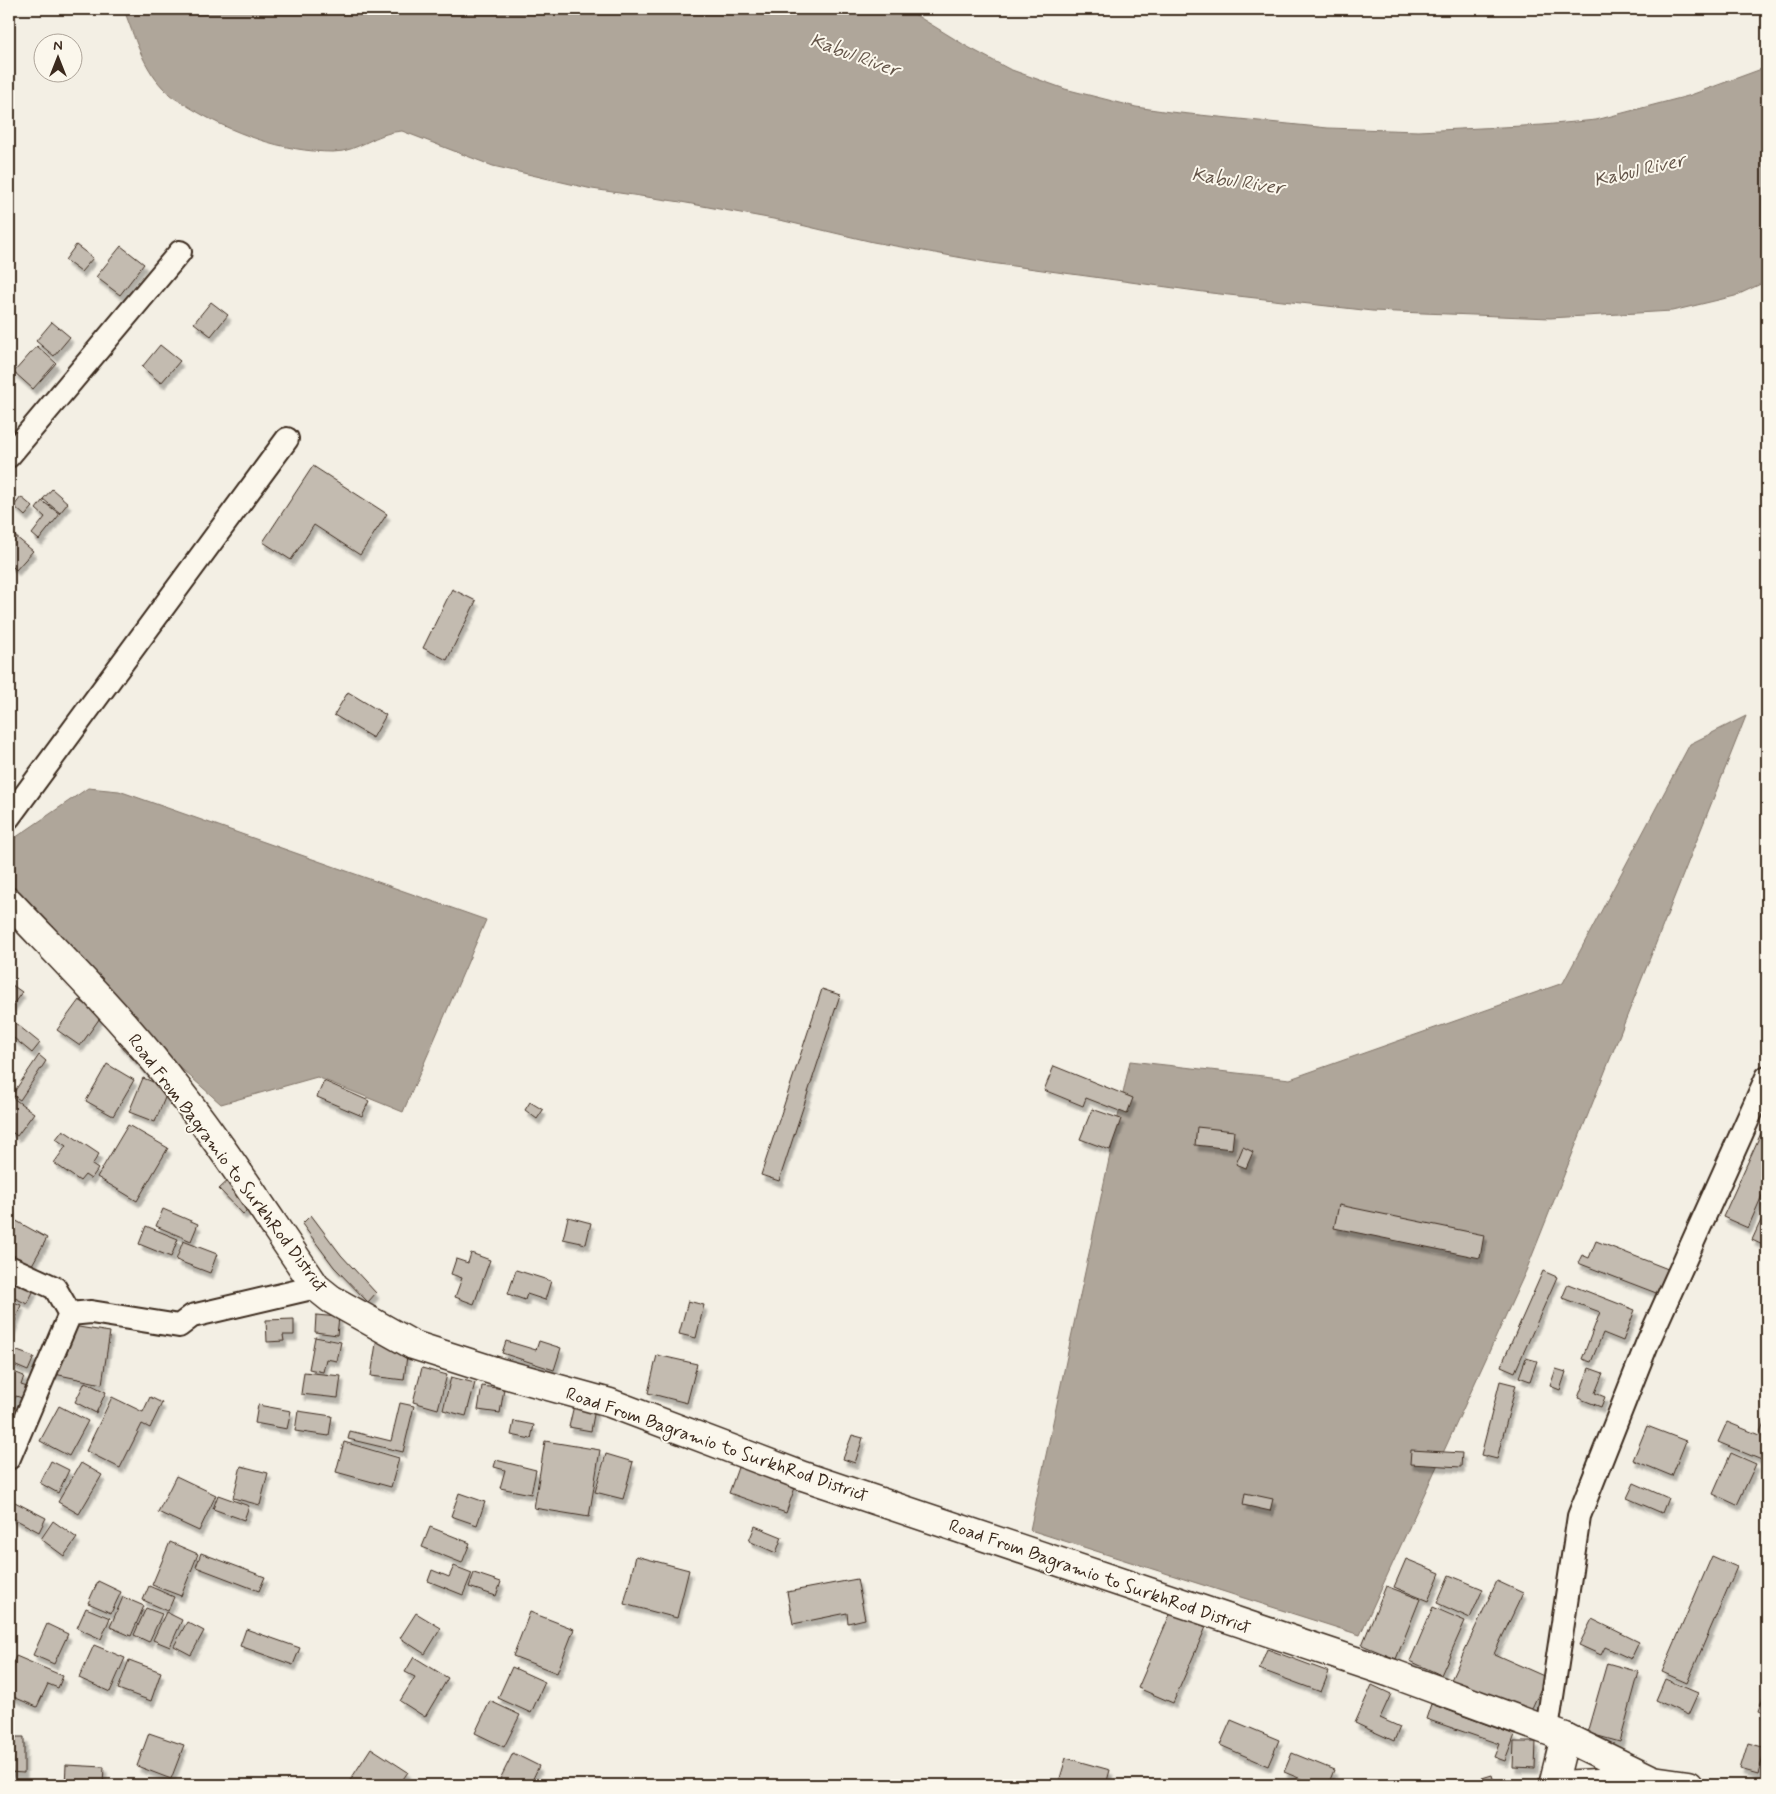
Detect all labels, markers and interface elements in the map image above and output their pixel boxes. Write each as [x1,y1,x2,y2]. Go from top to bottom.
water label: Kabul River [807,28,905,84]
north arrow [32,32,82,82]
text: N [53,37,63,55]
water label: Kabul River [1591,147,1690,193]
water label: Kabul River [1190,162,1289,202]
street label: Road From Bagramio to SurkhRod District [121,1029,333,1299]
street label: Road From Bagramio to SurkhRod District [562,1382,871,1509]
street label: Road From Bagramio to SurkhRod District [945,1514,1254,1641]

